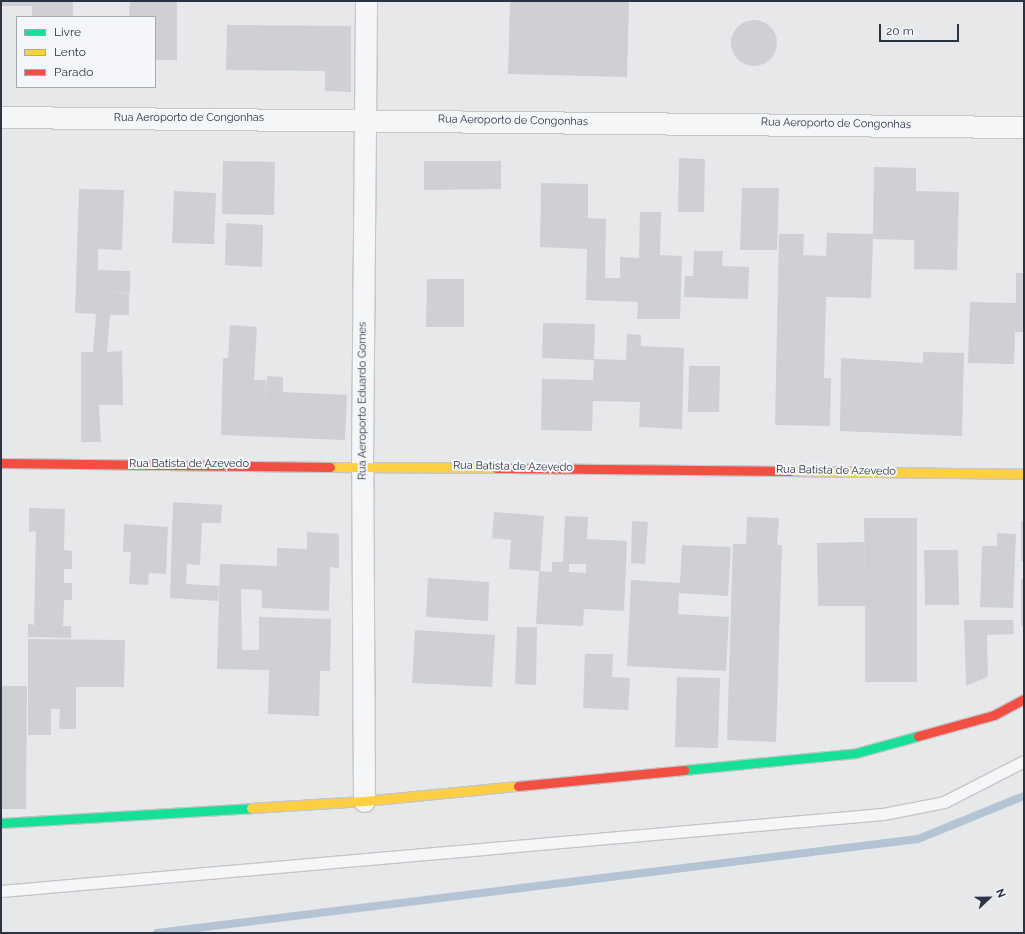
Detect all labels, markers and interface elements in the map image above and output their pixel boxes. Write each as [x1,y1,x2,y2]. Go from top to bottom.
legend [16,16,156,88]
scale bar [881,16,961,42]
text: 20 m [886,24,914,38]
text: Livre [54,25,81,39]
text: Lento [54,45,86,59]
text: Parado [54,65,93,79]
street label: Rua Aeroporto de Congonhas [114,111,264,125]
street label: Rua Aeroporto de Congonhas [438,113,588,129]
street label: Rua Aeroporto de Congonhas [761,116,911,132]
street label: Rua Aeroporto Eduardo Gomes [356,322,370,480]
street label: Rua Batista de Azevedo [129,457,249,471]
street label: Rua Batista de Azevedo [453,459,573,475]
street label: Rua Batista de Azevedo [776,463,896,479]
north arrow [969,878,1009,918]
text: N [993,887,1008,900]

